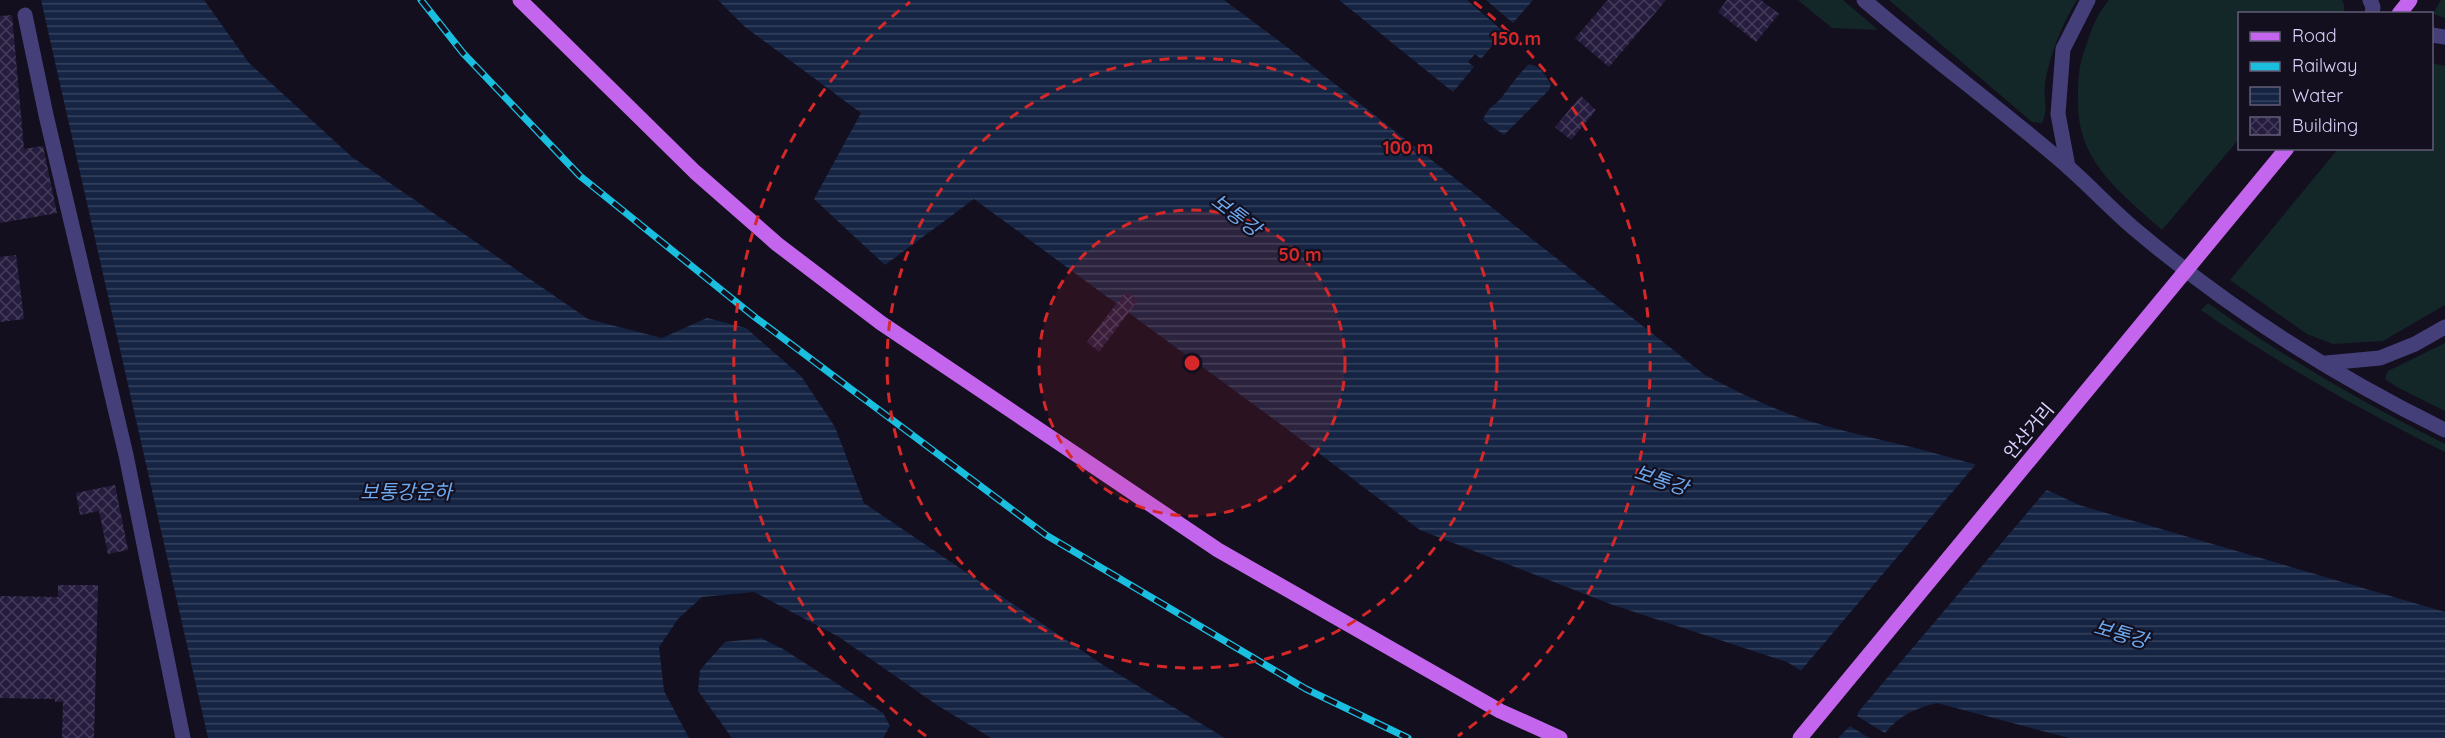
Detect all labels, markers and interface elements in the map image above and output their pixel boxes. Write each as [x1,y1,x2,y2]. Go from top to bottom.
legend [2238,12,2433,150]
text: Road [2292,24,2337,47]
text: 150 m [1491,27,1541,50]
text: Railway [2292,54,2358,77]
text: Water [2292,84,2343,107]
text: Building [2292,114,2358,137]
text: 100 m [1383,136,1433,159]
water label: 보통강 [1207,188,1268,243]
text: 50 m [1278,243,1322,266]
centre of rings [1182,353,1202,373]
street label: 안산거리 [1999,398,2059,463]
water label: 보통강 [1631,459,1694,501]
water label: 보통강운하 [360,479,455,504]
water label: 보통강 [2091,614,2154,654]

